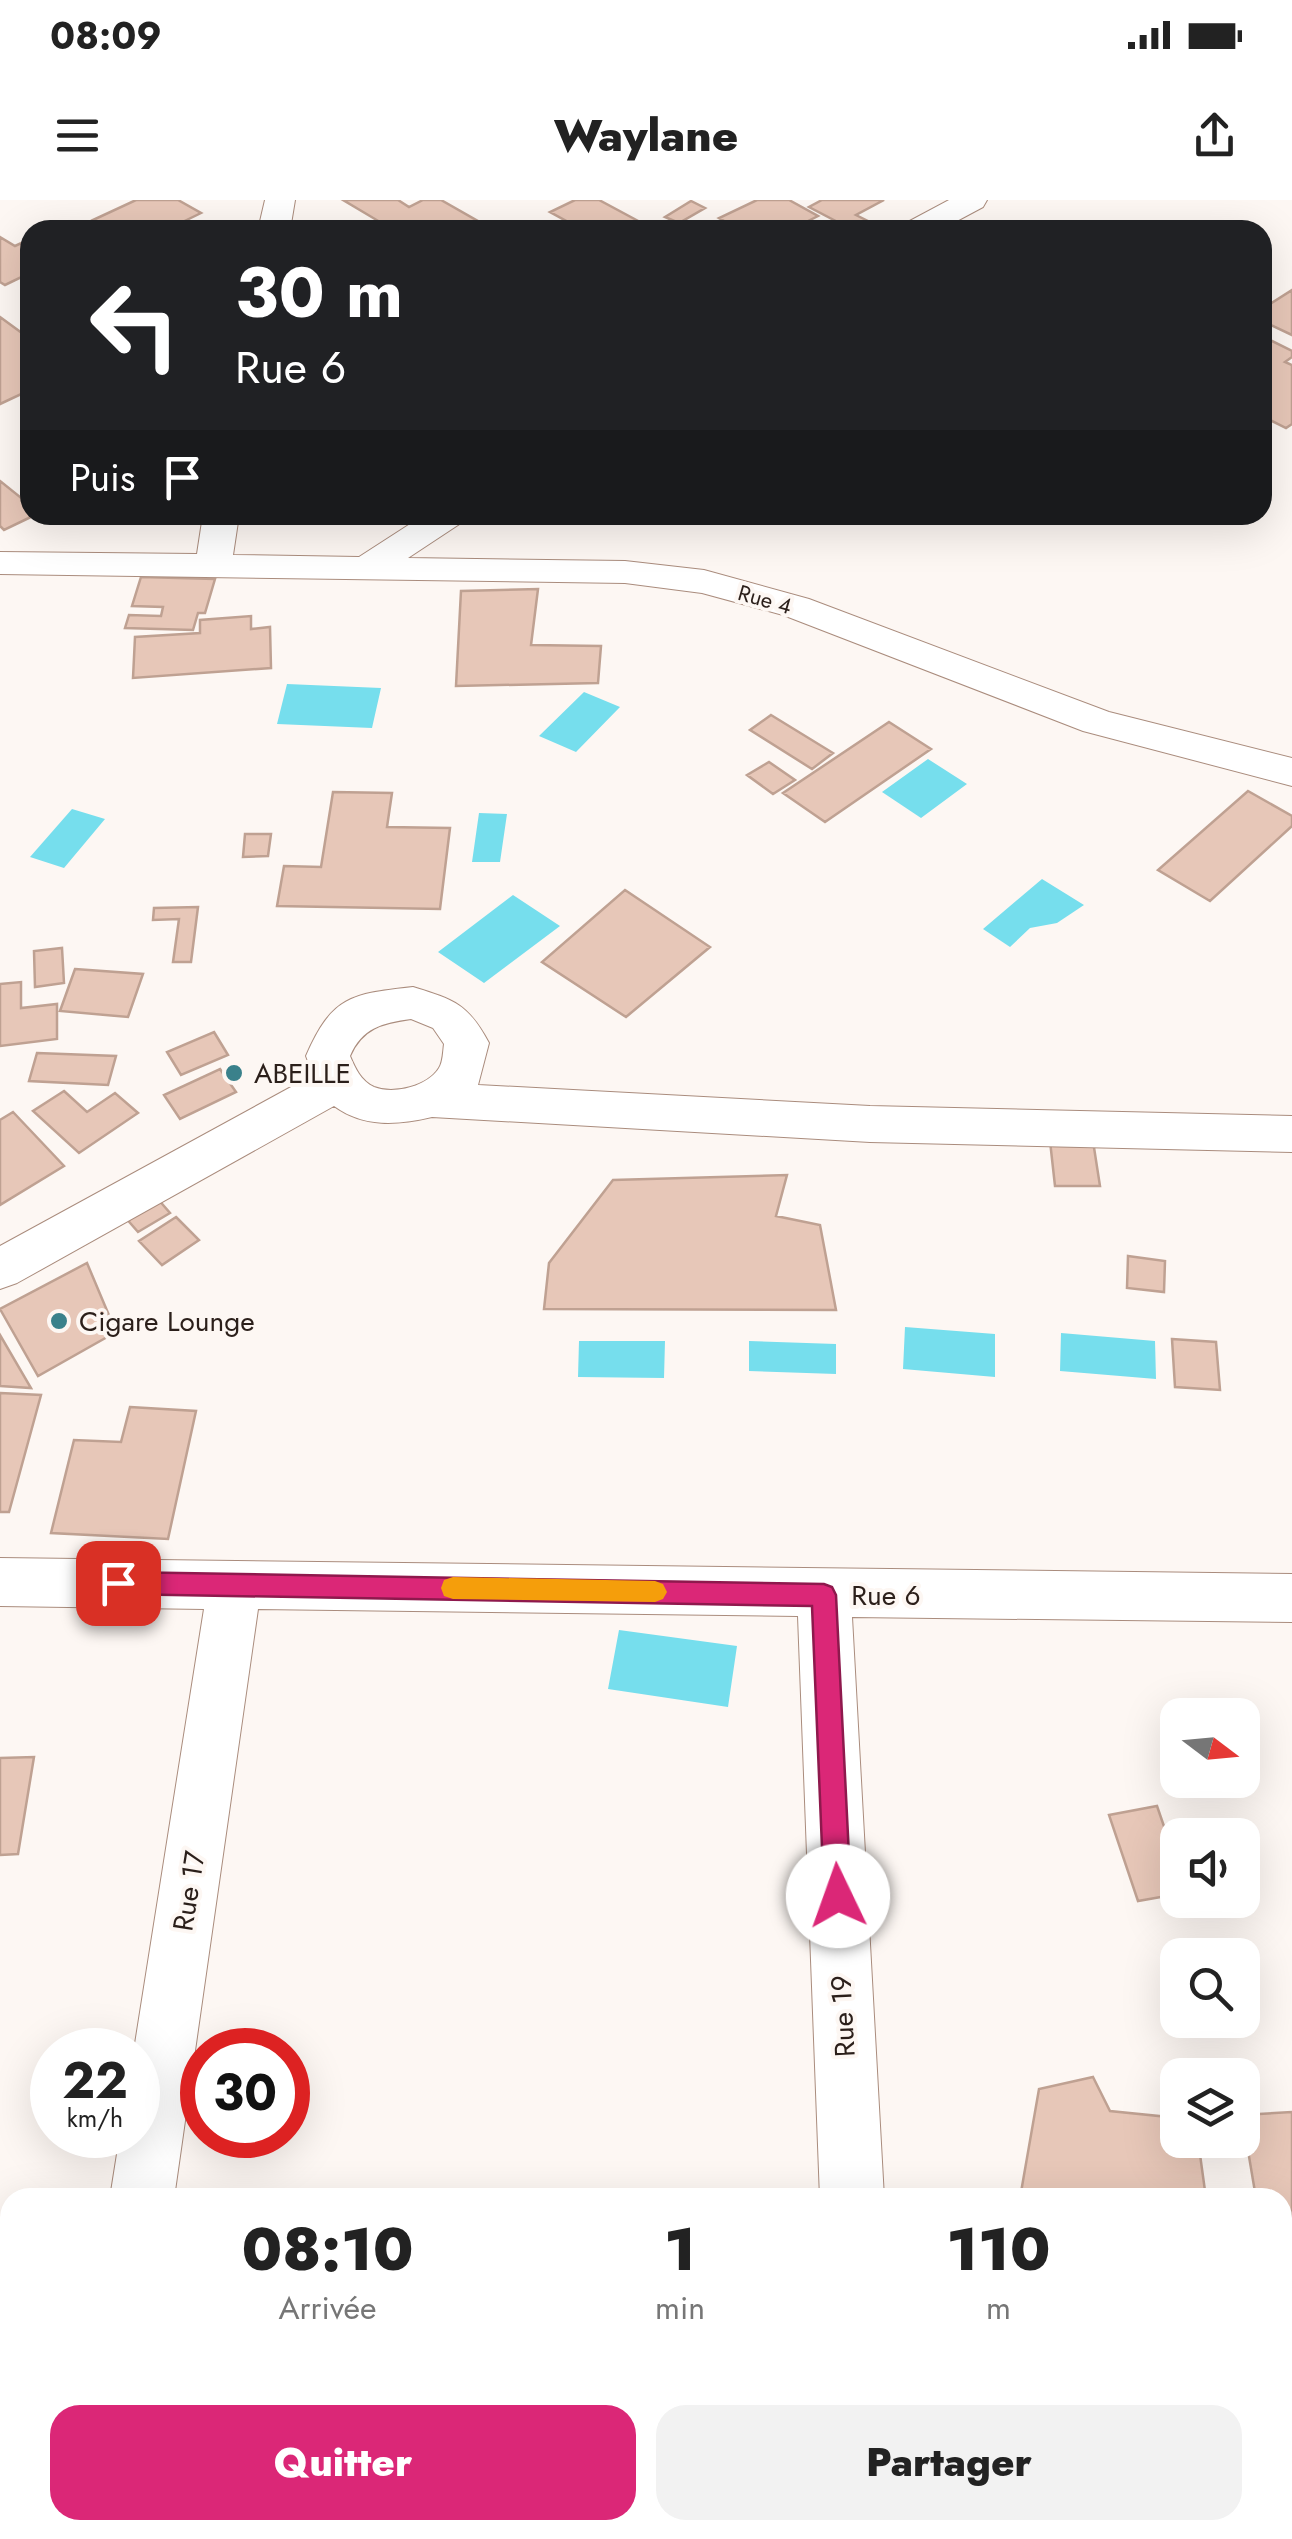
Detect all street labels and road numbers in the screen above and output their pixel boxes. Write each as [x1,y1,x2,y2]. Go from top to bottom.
street label: Rue 4 [734,576,796,622]
street label: Rue 6 [851,1575,921,1616]
street label: Rue 17 [162,1848,216,1934]
street label: Rue 19 [820,1974,866,2058]

